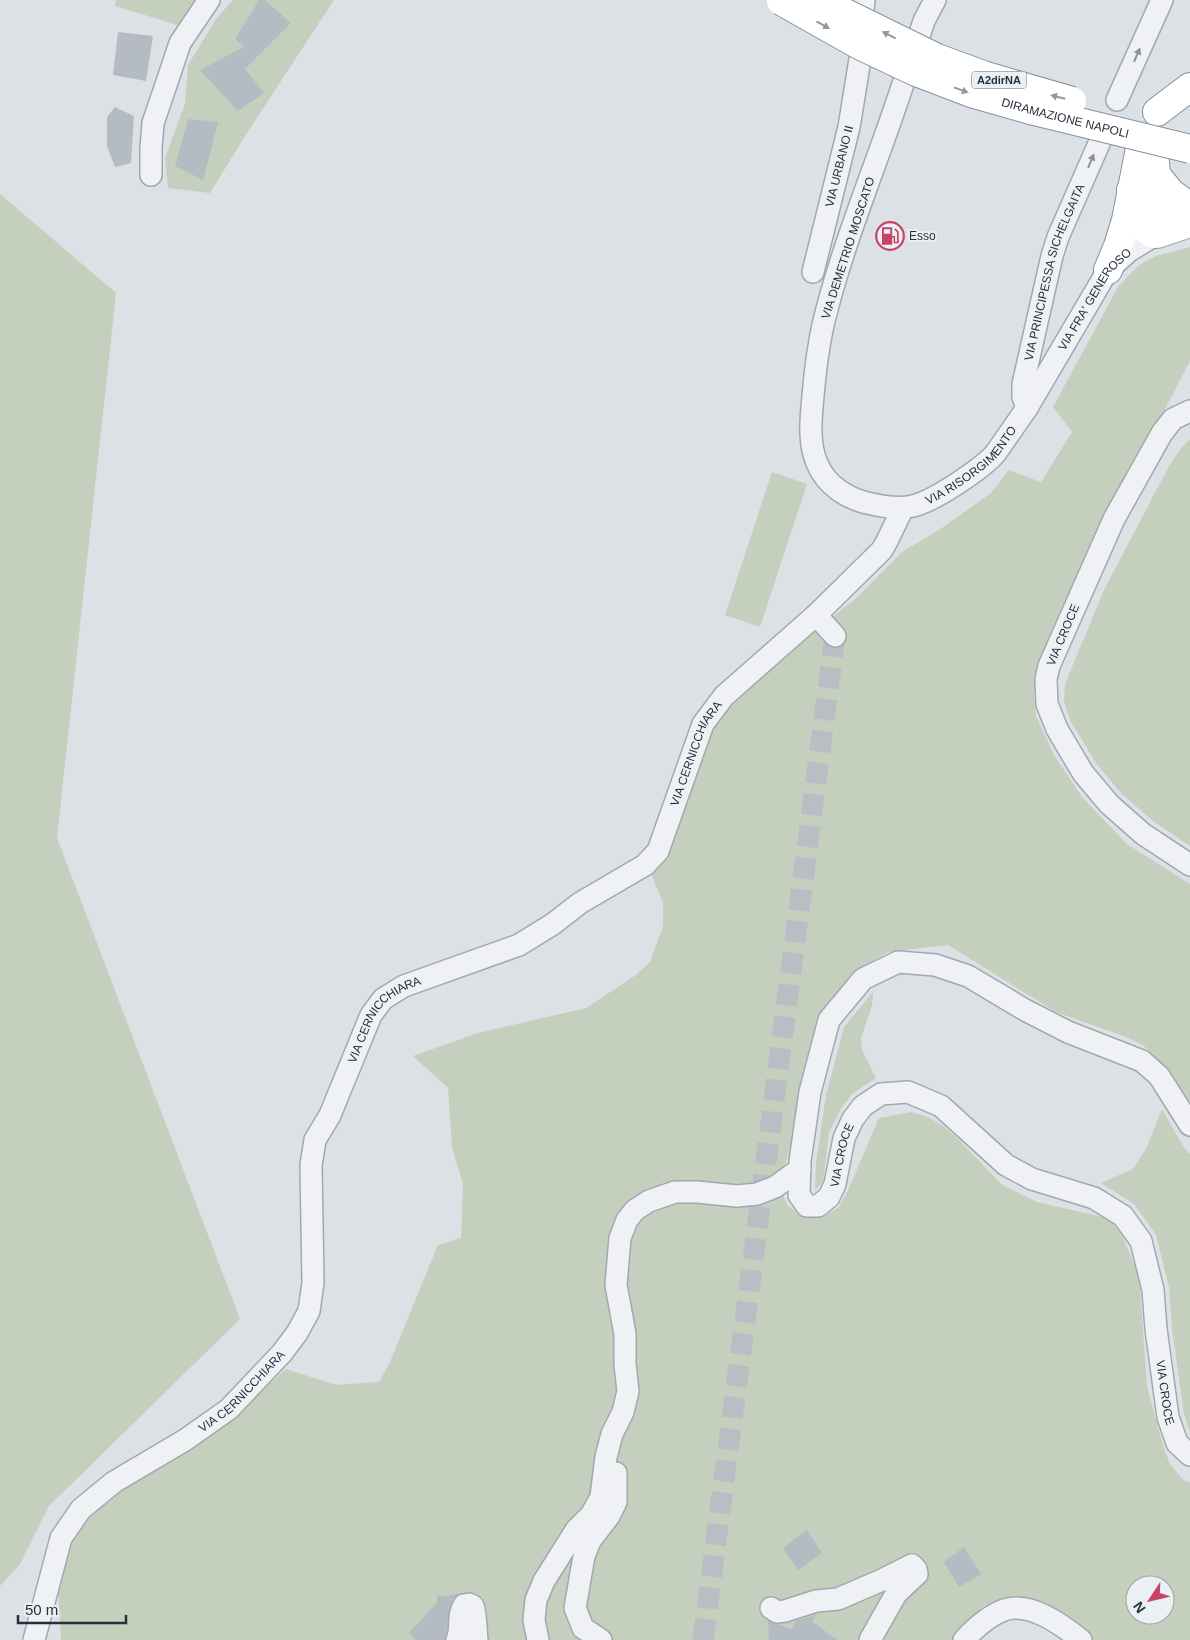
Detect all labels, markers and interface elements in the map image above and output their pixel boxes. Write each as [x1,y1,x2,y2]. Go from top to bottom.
one-way arrow [816,20,830,29]
one-way arrow [882,31,896,39]
one-way arrow [1133,48,1141,62]
road number: A2dirNA [972,72,1026,88]
one-way arrow [954,87,969,94]
one-way arrow [1050,93,1065,101]
street label: DIRAMAZIONE NAPOLI [1000,95,1130,141]
street label: VIA URBANO II [822,124,856,208]
one-way arrow [1088,154,1096,168]
street label: VIA DEMETRIO MOSCATO [818,175,878,321]
street label: VIA PRINCIPESSA SICHELGAITA [1022,182,1087,362]
fuel station icon: Esso [875,221,905,251]
place label: Esso [909,229,936,243]
street label: VIA FRA' GENEROSO [1055,245,1134,353]
street label: VIA RISORGIMENTO [923,423,1019,507]
street label: VIA CROCE [1044,602,1082,668]
street label: VIA CERNICCHIARA [667,698,725,808]
street label: VIA CERNICCHIARA [345,974,423,1065]
street label: VIA CROCE [828,1121,857,1188]
street label: VIA CERNICCHIARA [196,1348,288,1435]
street label: VIA CROCE [1153,1359,1177,1427]
north arrow [1125,1575,1175,1625]
scale bar [18,1592,125,1624]
text: N [1130,1599,1149,1616]
text: 50 m [25,1601,58,1618]

